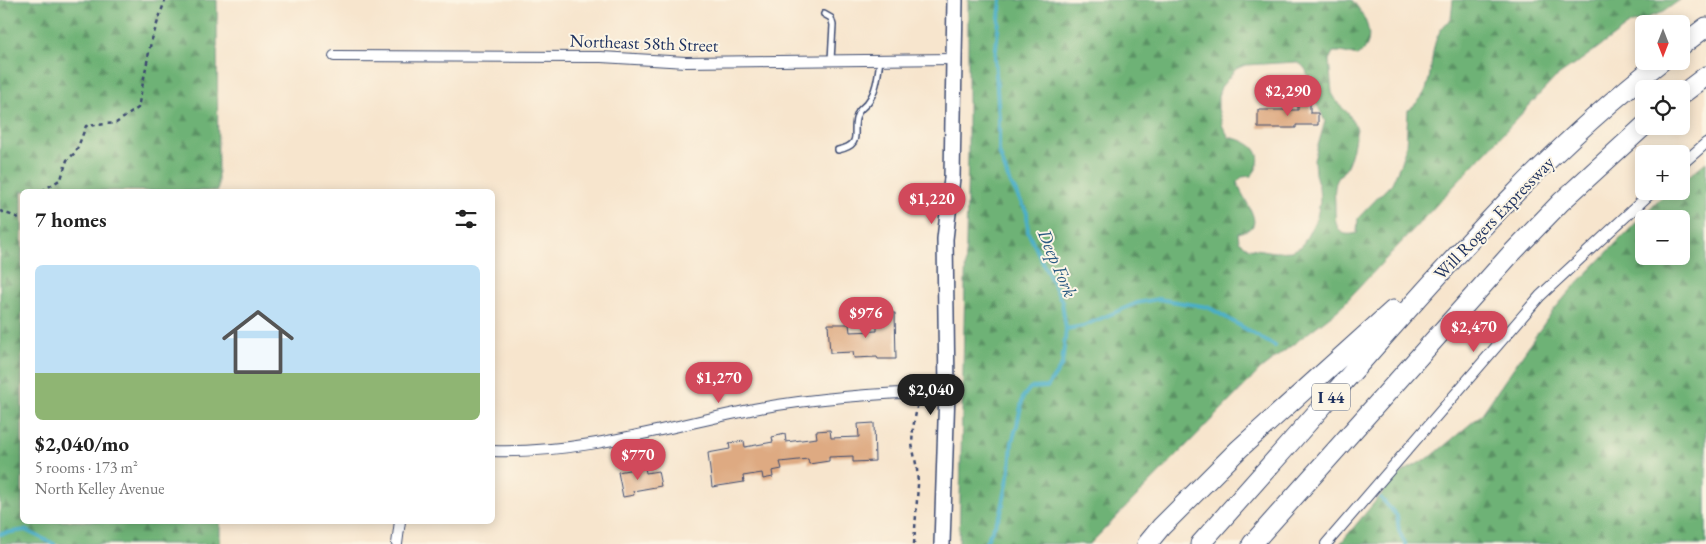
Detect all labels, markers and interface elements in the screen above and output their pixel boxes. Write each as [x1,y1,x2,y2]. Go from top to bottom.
north arrow [1635,15,1690,70]
map controls [1635,15,1690,265]
street label: Northeast 58th Street [569,28,719,57]
pin: $2,290 [1247,74,1329,117]
text: $2,290 [1265,80,1311,101]
button: locate [1635,80,1690,135]
button: + [1635,145,1690,200]
street label: Will Rogers Expressway [1429,151,1559,284]
pin: $1,220 [891,182,973,225]
text: $1,220 [909,188,955,209]
icon: filters [452,205,480,233]
text: 7 homes [35,206,107,233]
button: − [1635,210,1690,265]
water label: Deep Fork [1032,224,1083,302]
pin: $976 [836,296,896,339]
icon: home [213,297,303,387]
text: $976 [850,302,882,323]
pin: $2,470 [1433,310,1515,353]
text: $2,470 [1451,316,1497,337]
pin: $1,270 [678,362,760,404]
text: $1,270 [696,367,742,388]
pin: $2,040 [890,374,972,416]
text: $2,040 [908,379,954,400]
road number: I 44 [1312,384,1350,411]
text: $2,040/mo [35,430,129,457]
pin: $770 [608,438,668,481]
text: $770 [622,444,654,465]
text: 5 rooms · 173 m² [35,457,138,478]
text: North Kelley Avenue [35,478,165,499]

